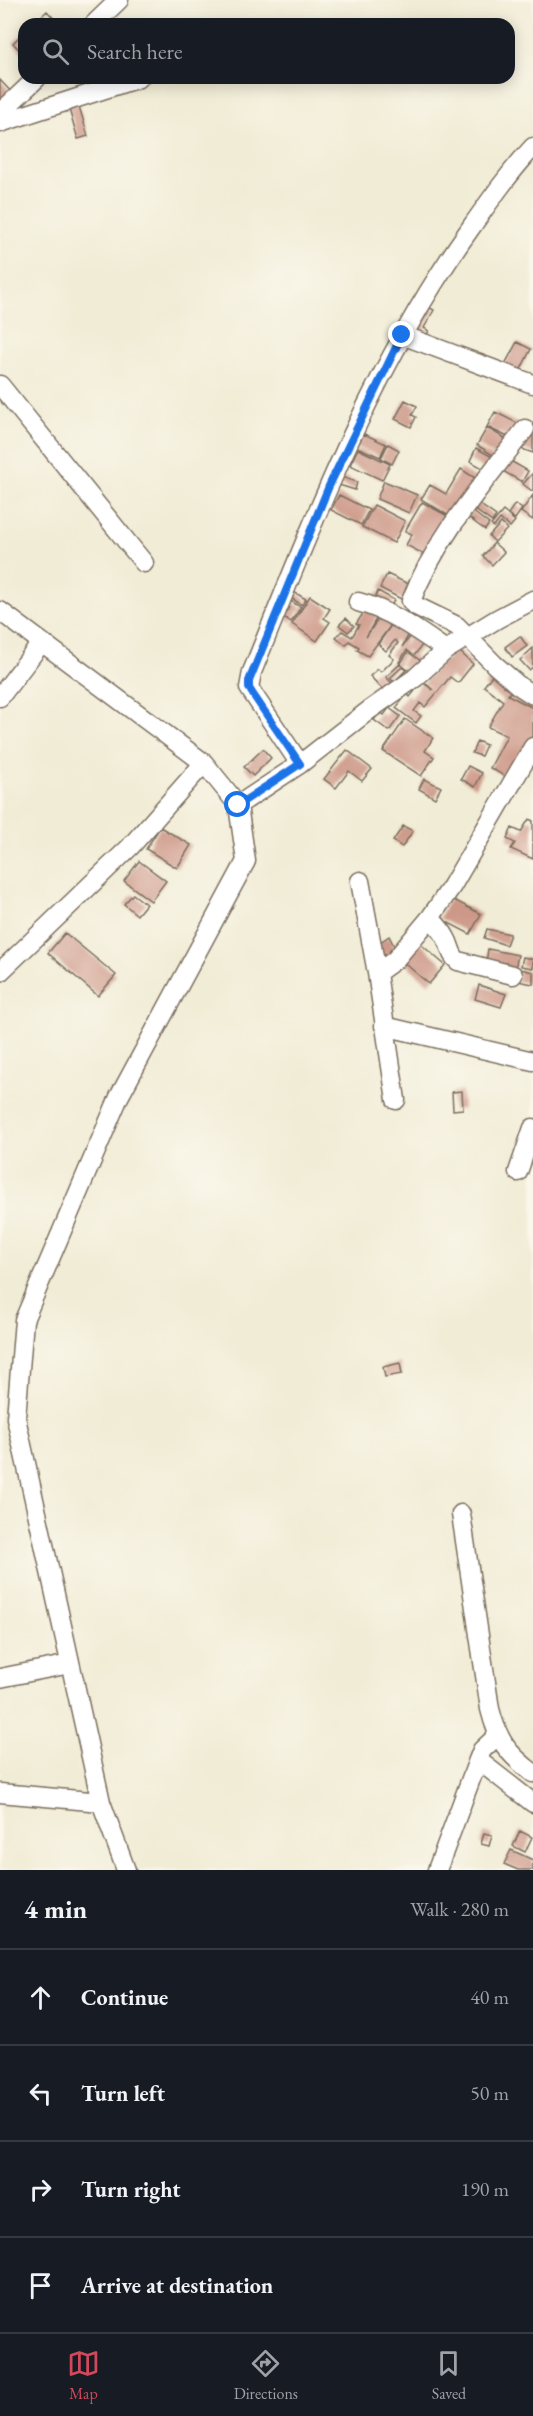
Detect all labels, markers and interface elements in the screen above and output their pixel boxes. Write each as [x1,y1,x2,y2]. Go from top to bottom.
search box [18,18,515,84]
icon: search [39,35,72,68]
text: Search here [87,37,182,66]
route end [388,321,414,347]
route start [224,791,250,817]
text: 4 min [24,1892,87,1926]
text: Walk · 280 m [410,1896,509,1922]
icon: ahead [24,1981,57,2014]
text: Continue [81,1983,168,2012]
text: 40 m [470,1984,509,2010]
icon: left [24,2077,57,2110]
text: Turn left [81,2079,165,2108]
text: 50 m [470,2080,509,2106]
icon: right [24,2173,57,2206]
text: Turn right [81,2175,180,2204]
text: 190 m [461,2176,509,2202]
icon: arrive [24,2269,57,2302]
text: Arrive at destination [81,2271,273,2300]
tab: Map [67,2347,100,2404]
tab: Directions [234,2347,298,2404]
tab: Saved [432,2347,466,2404]

